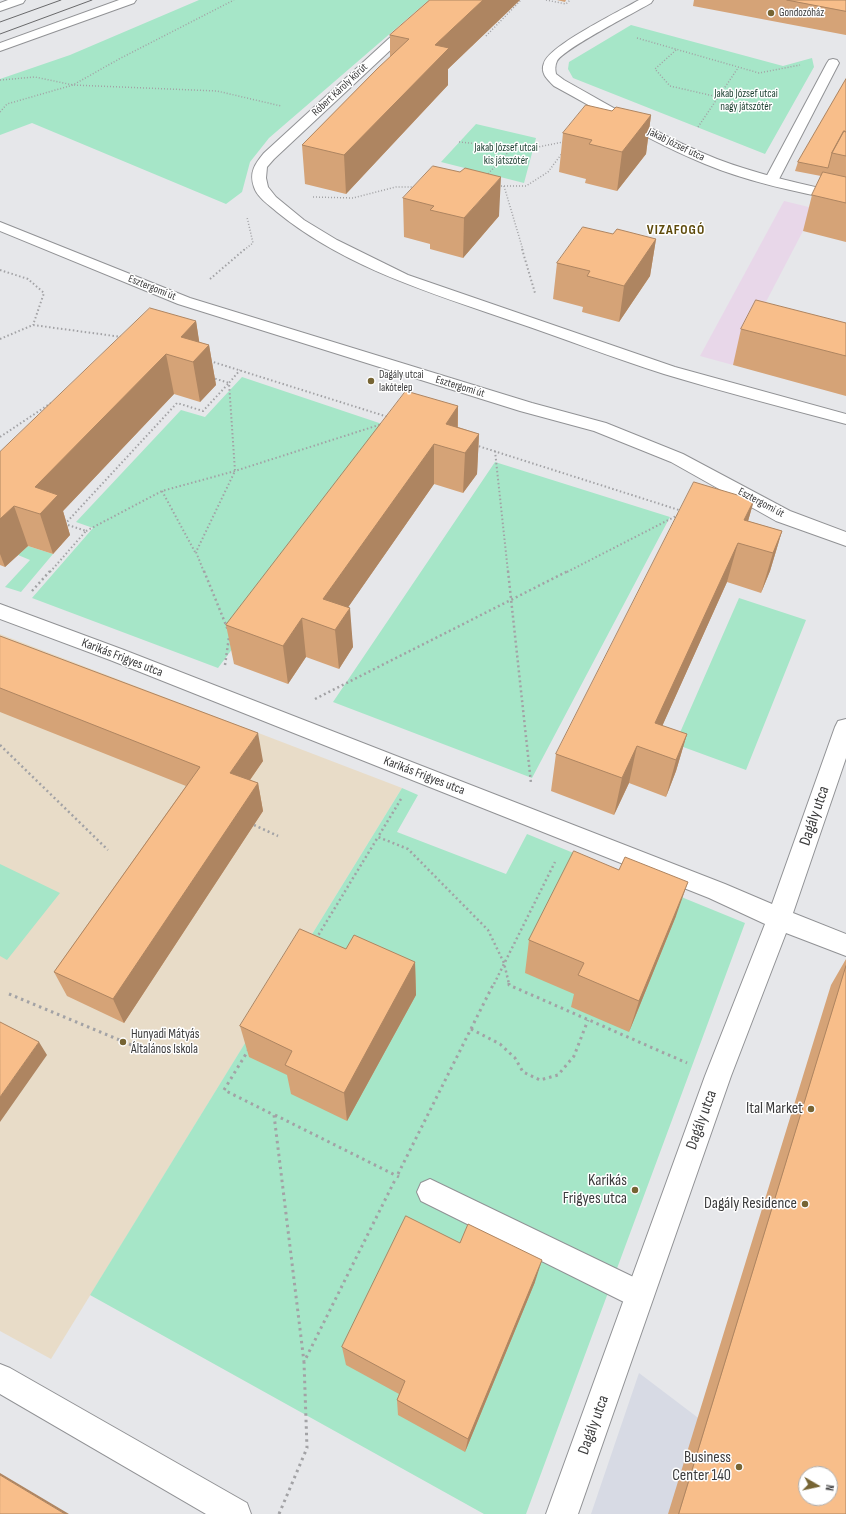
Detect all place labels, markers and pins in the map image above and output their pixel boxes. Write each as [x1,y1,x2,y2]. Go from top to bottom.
place label: Gondozóház [779,6,824,20]
marker: Gondozóház [766,8,776,18]
place label: Dagály utcai lakótelep [379,368,423,394]
marker: Dagály utcai lakótelep [366,376,376,386]
place label: Hunyadi Mátyás Általános Iskola [131,1027,200,1058]
marker: Hunyadi Mátyás Általános Iskola [118,1037,128,1047]
place label: Ital Market [746,1099,803,1119]
marker: Ital Market [806,1104,816,1114]
place label: Karikás Frigyes utca [563,1171,627,1209]
marker: Karikás Frigyes utca [630,1185,640,1195]
place label: Dagály Residence [704,1194,797,1214]
marker: Dagály Residence [800,1199,810,1209]
place label: Business Center 140 [672,1448,731,1486]
marker: Business Center 140 [734,1462,744,1472]

